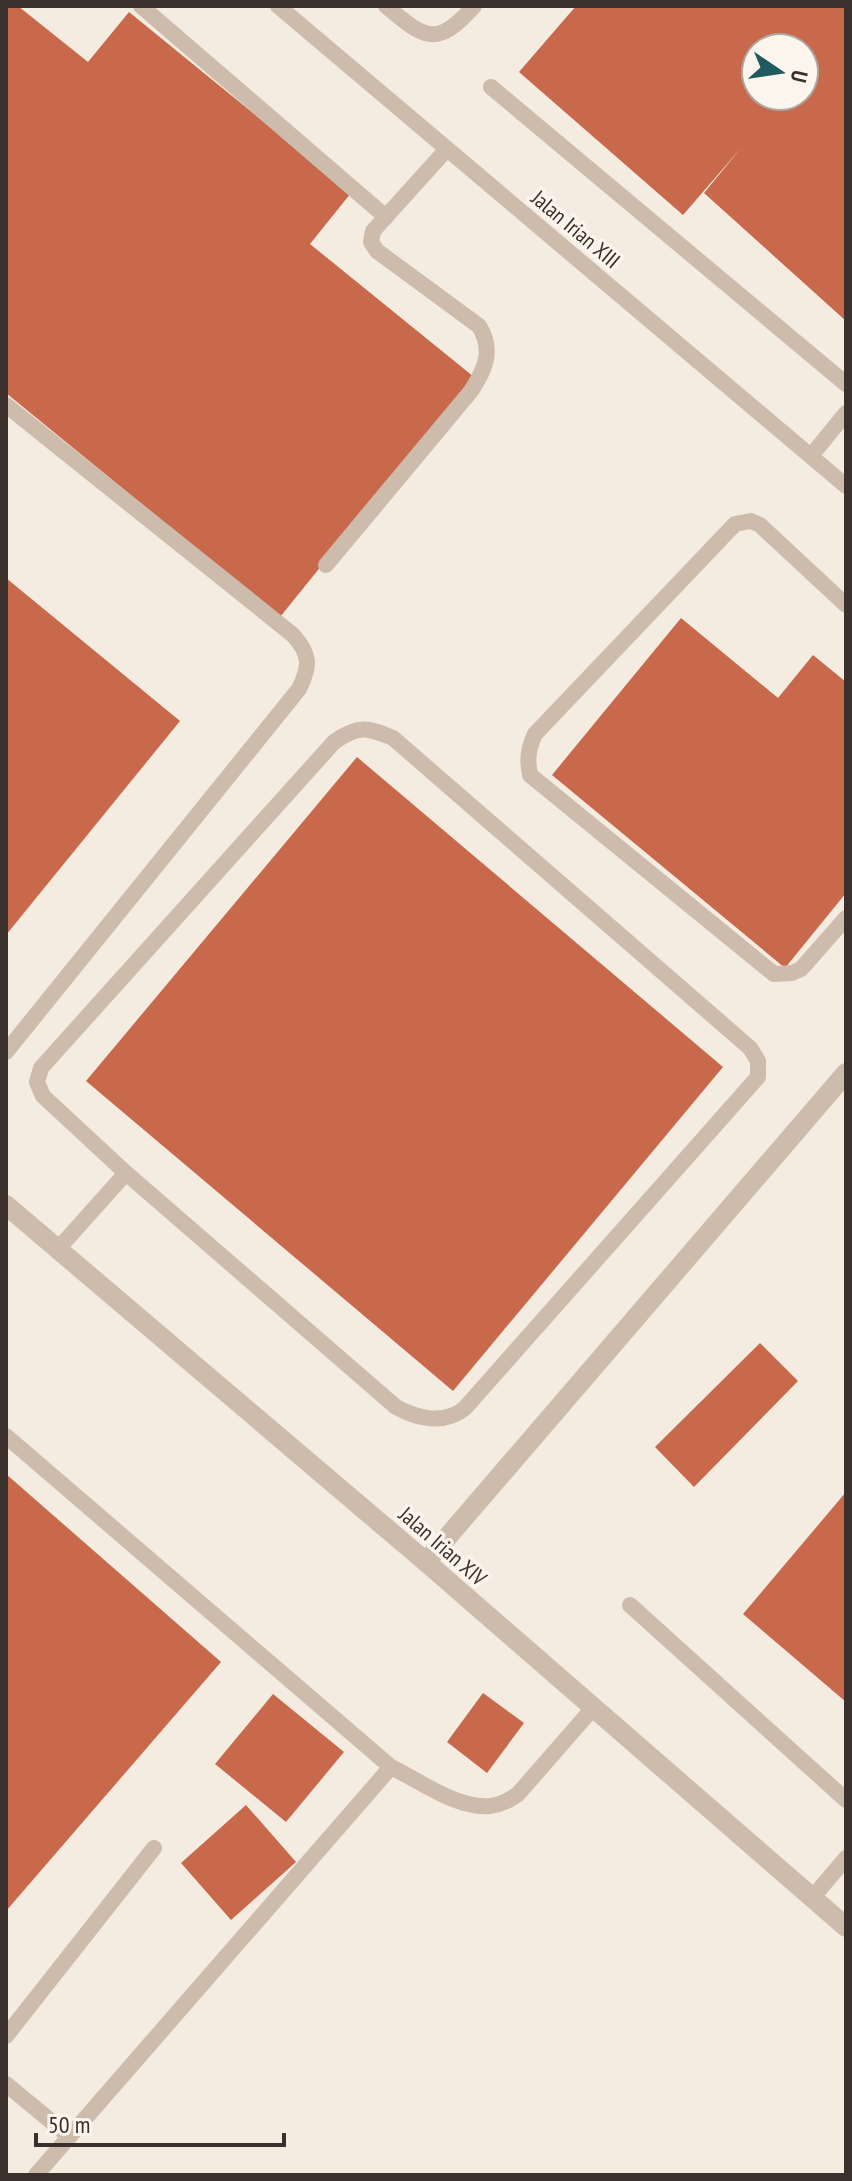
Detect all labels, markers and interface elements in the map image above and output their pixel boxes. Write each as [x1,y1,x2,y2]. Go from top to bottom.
north arrow [740,32,820,112]
text: U [785,68,814,85]
street label: Jalan Irian XIII [525,183,626,274]
street label: Jalan Irian XIV [393,1500,493,1592]
scale bar [36,2097,284,2147]
text: 50 m [48,2109,90,2140]

